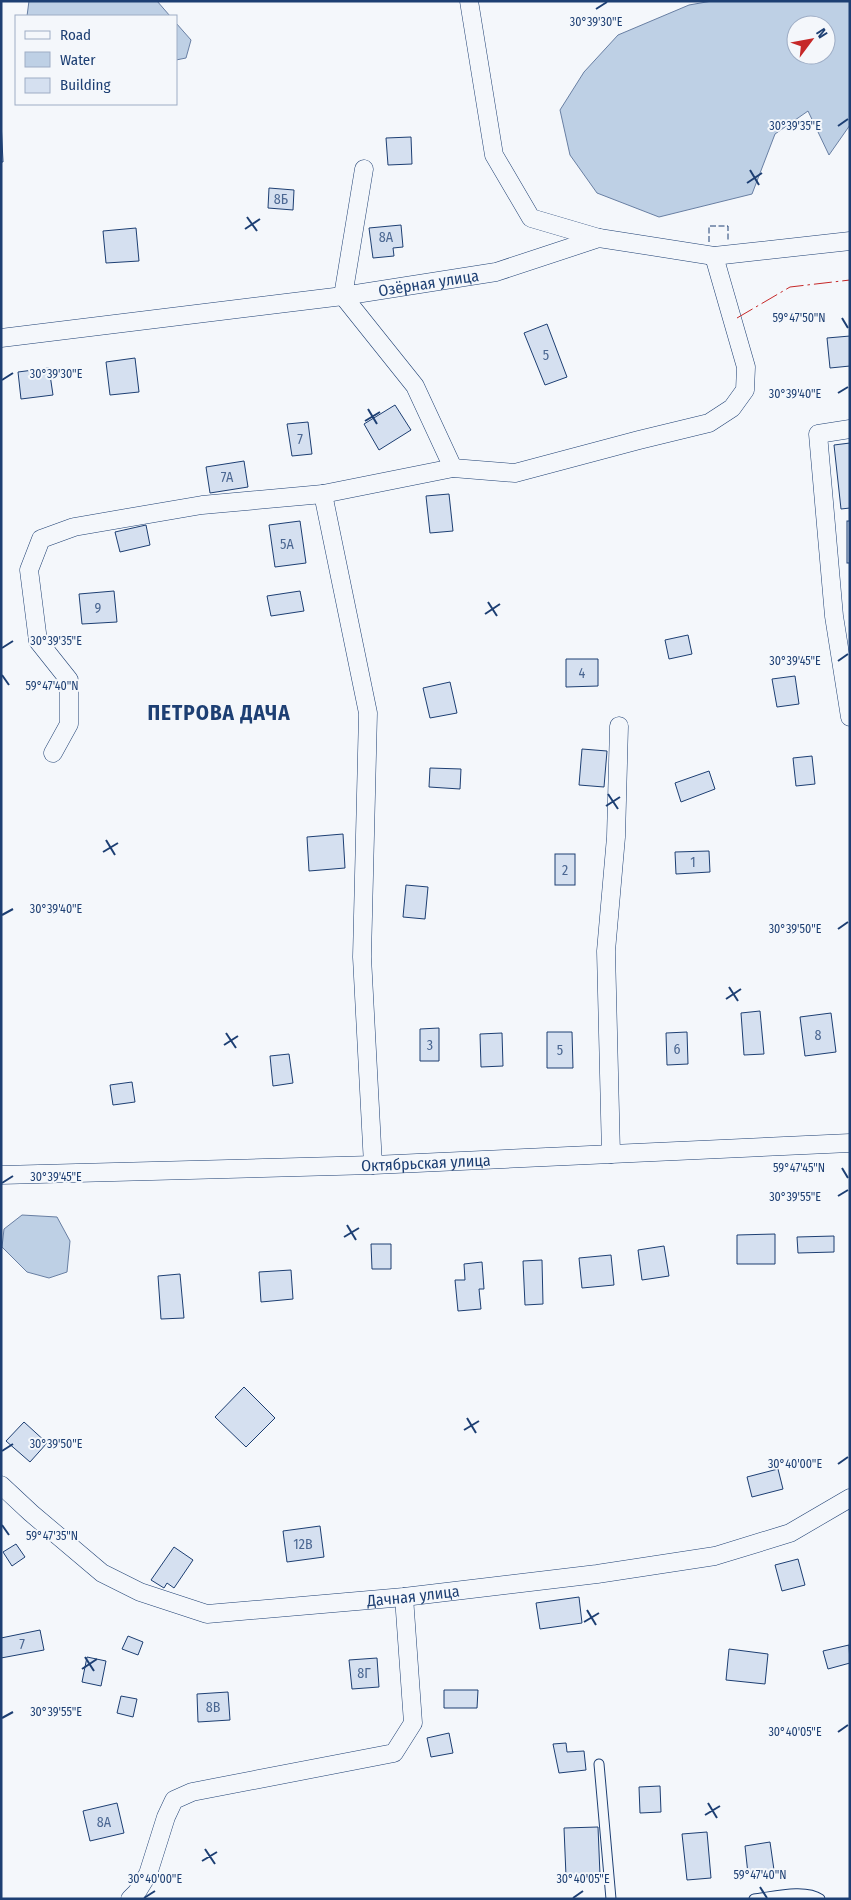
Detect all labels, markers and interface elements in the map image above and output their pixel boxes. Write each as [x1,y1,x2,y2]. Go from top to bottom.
legend [15,15,178,105]
text: 30°39'30"E [570,15,623,29]
north arrow [786,15,836,65]
text: N [812,25,831,41]
text: Road [60,26,91,44]
text: Water [60,51,96,69]
text: Building [60,76,111,94]
text: 30°39'35"E [769,119,821,133]
house number: 8Б [274,191,288,208]
house number: 8А [379,229,394,246]
street label: Озёрная улица [377,265,480,300]
text: 59°47'50"N [772,311,826,325]
house number: 5 [543,347,549,364]
text: 30°39'30"E [30,367,83,381]
text: 30°39'40"E [769,387,822,401]
house number: 7 [297,431,303,448]
house number: 7А [221,469,234,486]
house number: 5А [280,536,295,553]
house number: 9 [95,600,102,617]
text: 30°39'35"E [30,634,82,648]
text: 30°39'45"E [769,654,821,668]
house number: 4 [579,665,586,682]
text: 59°47'40"N [25,679,79,693]
district label: ПЕТРОВА ДАЧА [147,700,291,726]
house number: 1 [690,854,696,871]
house number: 2 [562,862,568,879]
text: 30°39'40"E [30,902,83,916]
text: 30°39'50"E [769,922,822,936]
house number: 8 [815,1027,822,1044]
house number: 3 [427,1037,433,1054]
house number: 6 [674,1041,681,1058]
house number: 5 [557,1042,563,1059]
street label: Октябрьская улица [361,1150,491,1175]
text: 59°47'45"N [773,1161,825,1175]
text: 30°39'45"E [30,1170,82,1184]
text: 30°39'55"E [769,1190,821,1204]
text: 30°39'50"E [30,1437,83,1451]
text: 30°40'00"E [768,1457,822,1471]
text: 59°47'35"N [26,1529,78,1543]
house number: 12В [293,1536,313,1553]
street label: Дачная улица [365,1581,461,1610]
house number: 7 [19,1636,25,1653]
house number: 8Г [357,1665,371,1682]
house number: 8В [206,1699,221,1716]
text: 30°39'55"E [30,1705,82,1719]
text: 30°40'05"E [768,1725,822,1739]
house number: 8А [97,1814,112,1831]
text: 59°47'40"N [733,1868,787,1882]
text: 30°40'00"E [128,1872,182,1886]
text: 30°40'05"E [556,1872,610,1886]

